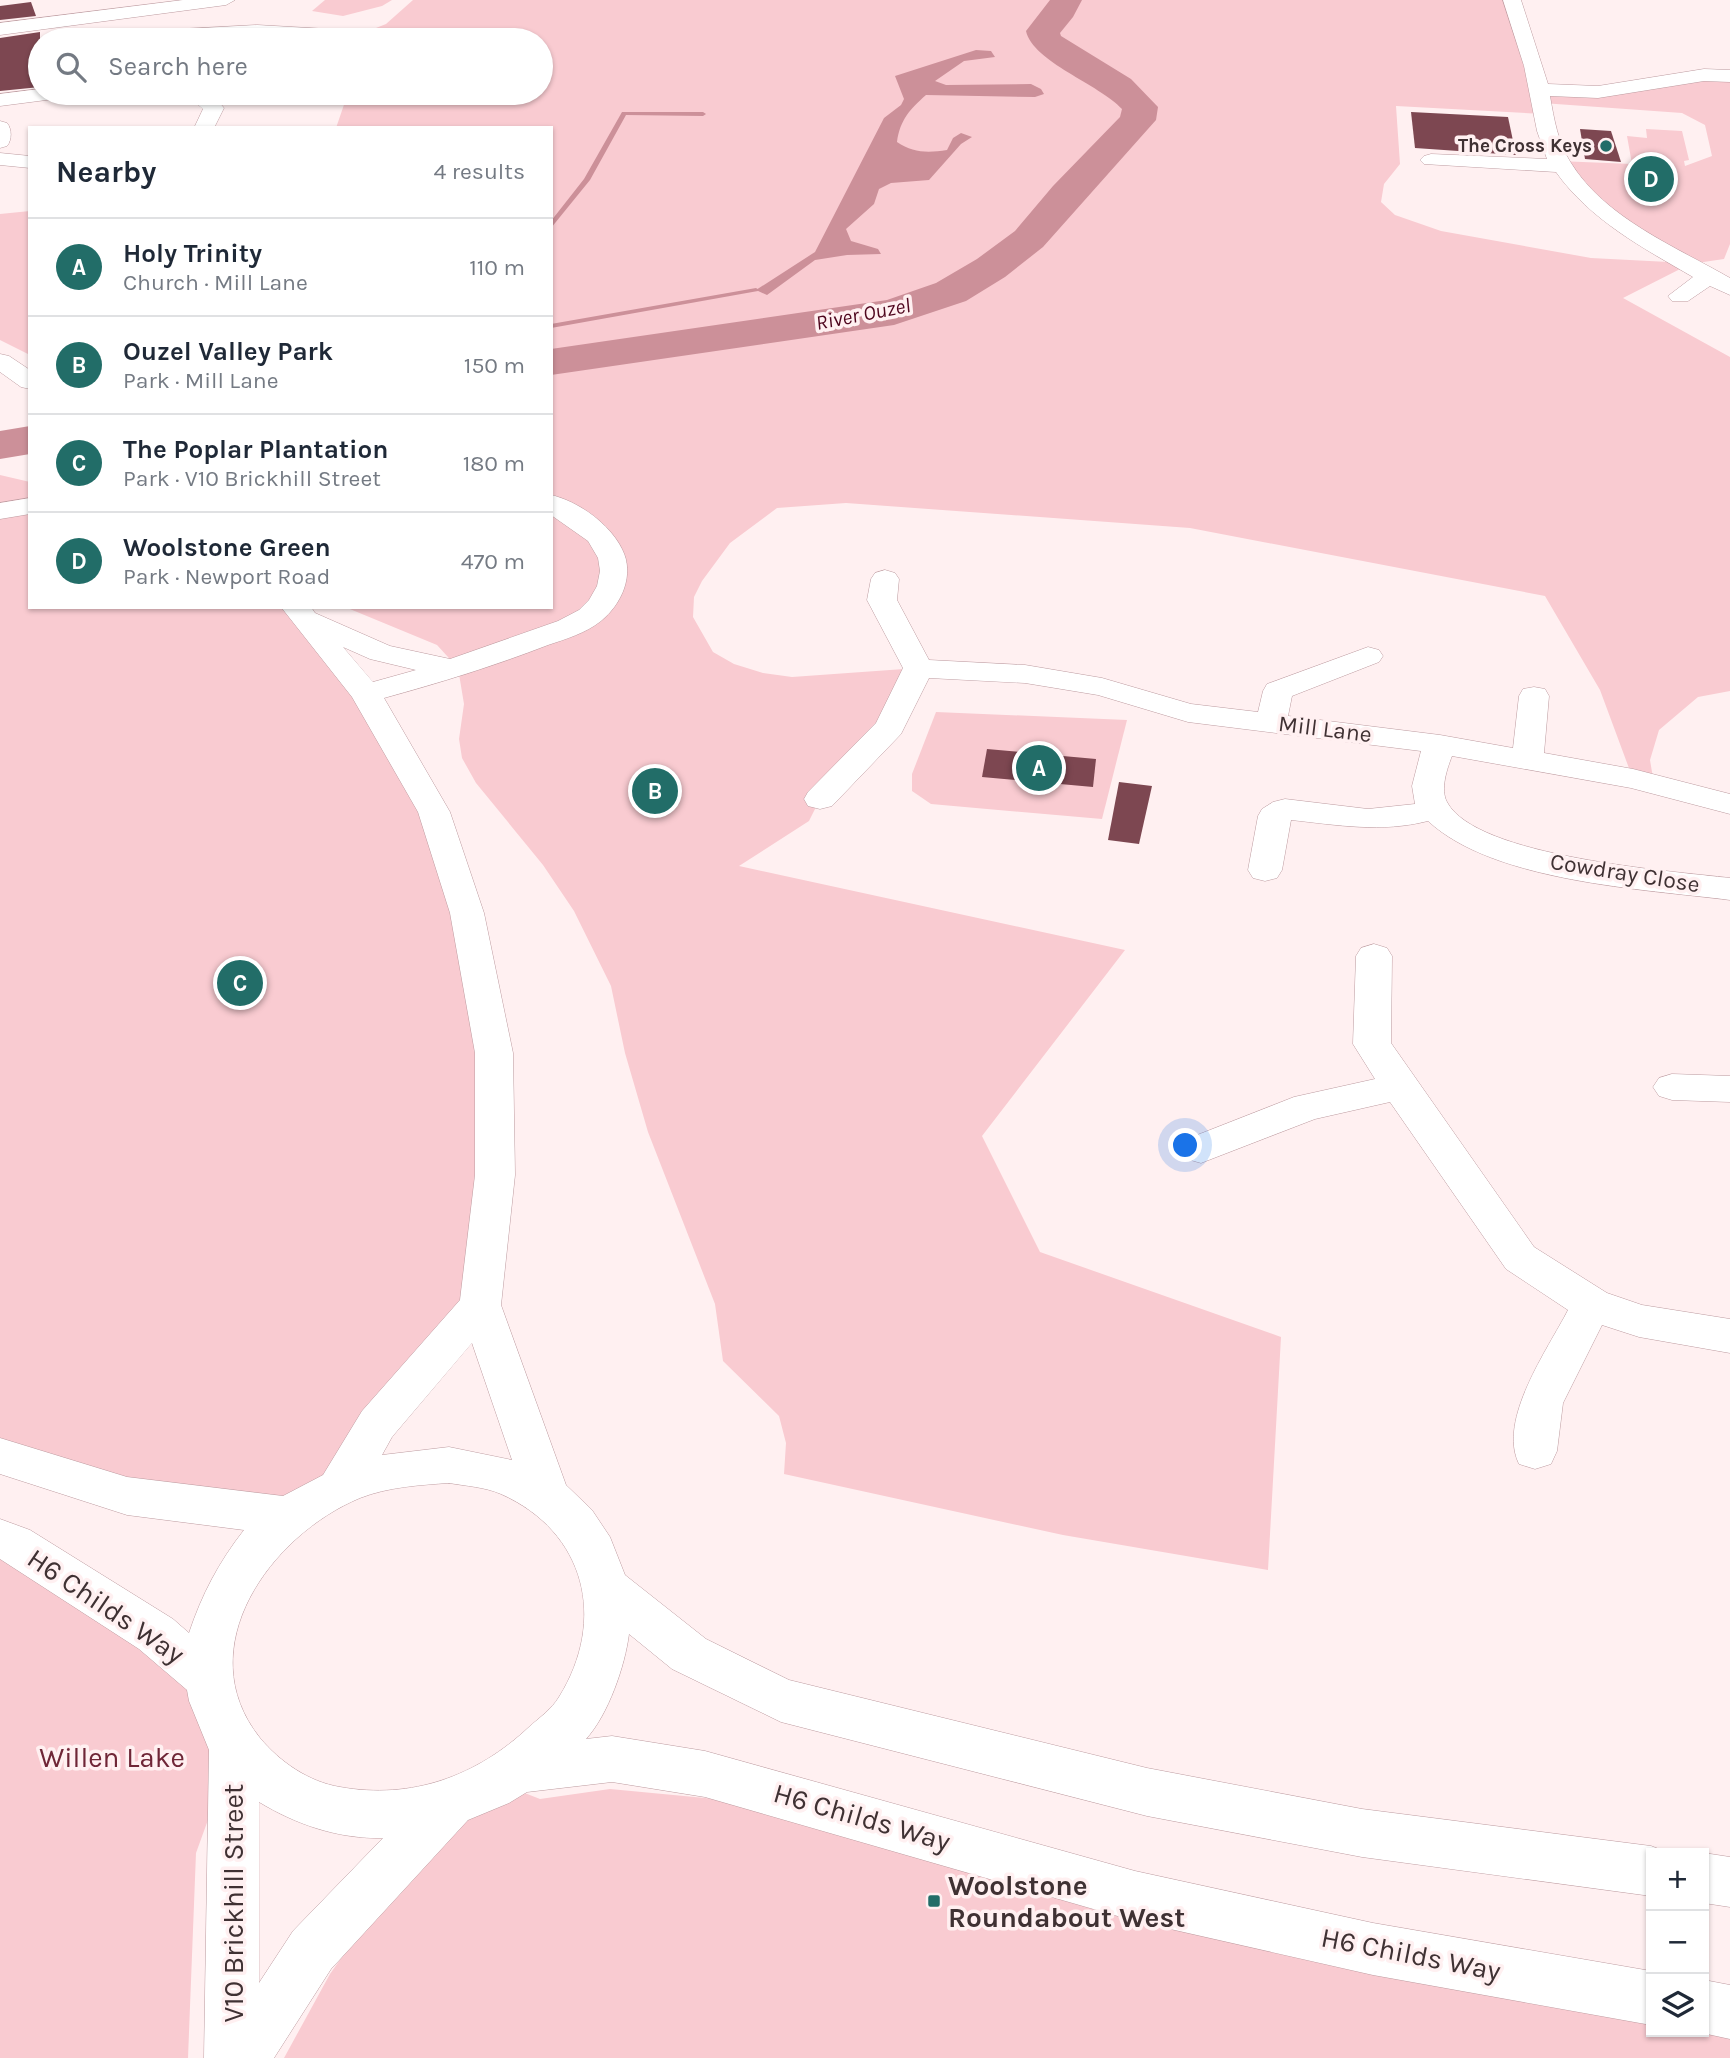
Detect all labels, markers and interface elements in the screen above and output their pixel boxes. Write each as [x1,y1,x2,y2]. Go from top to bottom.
search box [28,28,553,105]
icon: search [52,48,90,86]
text: Search here [108,51,248,82]
place label: The Cross Keys [1458,135,1592,157]
marker: The Cross Keys [1598,138,1614,154]
pin: D [1628,153,1674,205]
text: Nearby [56,154,156,190]
text: 4 results [433,158,525,185]
text: Holy Trinity [123,238,262,269]
text: A [72,254,86,281]
text: 110 m [469,254,525,281]
text: Church · Mill Lane [123,269,308,296]
water label: River Ouzel [814,293,912,335]
text: Ouzel Valley Park [123,336,333,367]
text: B [72,352,86,379]
text: 150 m [464,352,525,379]
text: Park · Mill Lane [123,367,278,394]
text: The Poplar Plantation [123,434,389,465]
text: C [72,450,86,477]
text: 180 m [463,450,525,477]
text: Park · V10 Brickhill Street [123,465,381,492]
text: Woolstone Green [123,532,331,563]
text: D [71,548,87,575]
text: 470 m [461,548,525,575]
text: Park · Newport Road [123,563,330,590]
street label: Mill Lane [1277,710,1373,748]
pin: A [1016,742,1062,794]
pin: B [632,765,678,817]
street label: Cowdray Close [1548,848,1702,898]
pin: C [217,957,263,1009]
your location [1168,1128,1202,1162]
street label: H6 Childs Way [21,1541,191,1671]
park label: Willen Lake [39,1741,185,1774]
street label: H6 Childs Way [770,1776,954,1858]
street label: V10 Brickhill Street [217,1784,250,2022]
map controls [1646,1848,1709,2037]
button: + [1646,1848,1709,1911]
place label: Woolstone Roundabout West [948,1869,1185,1934]
marker: Woolstone Roundabout West [926,1893,942,1909]
button: − [1646,1911,1709,1974]
street label: H6 Childs Way [1318,1920,1504,1988]
button: layers [1646,1974,1709,2037]

